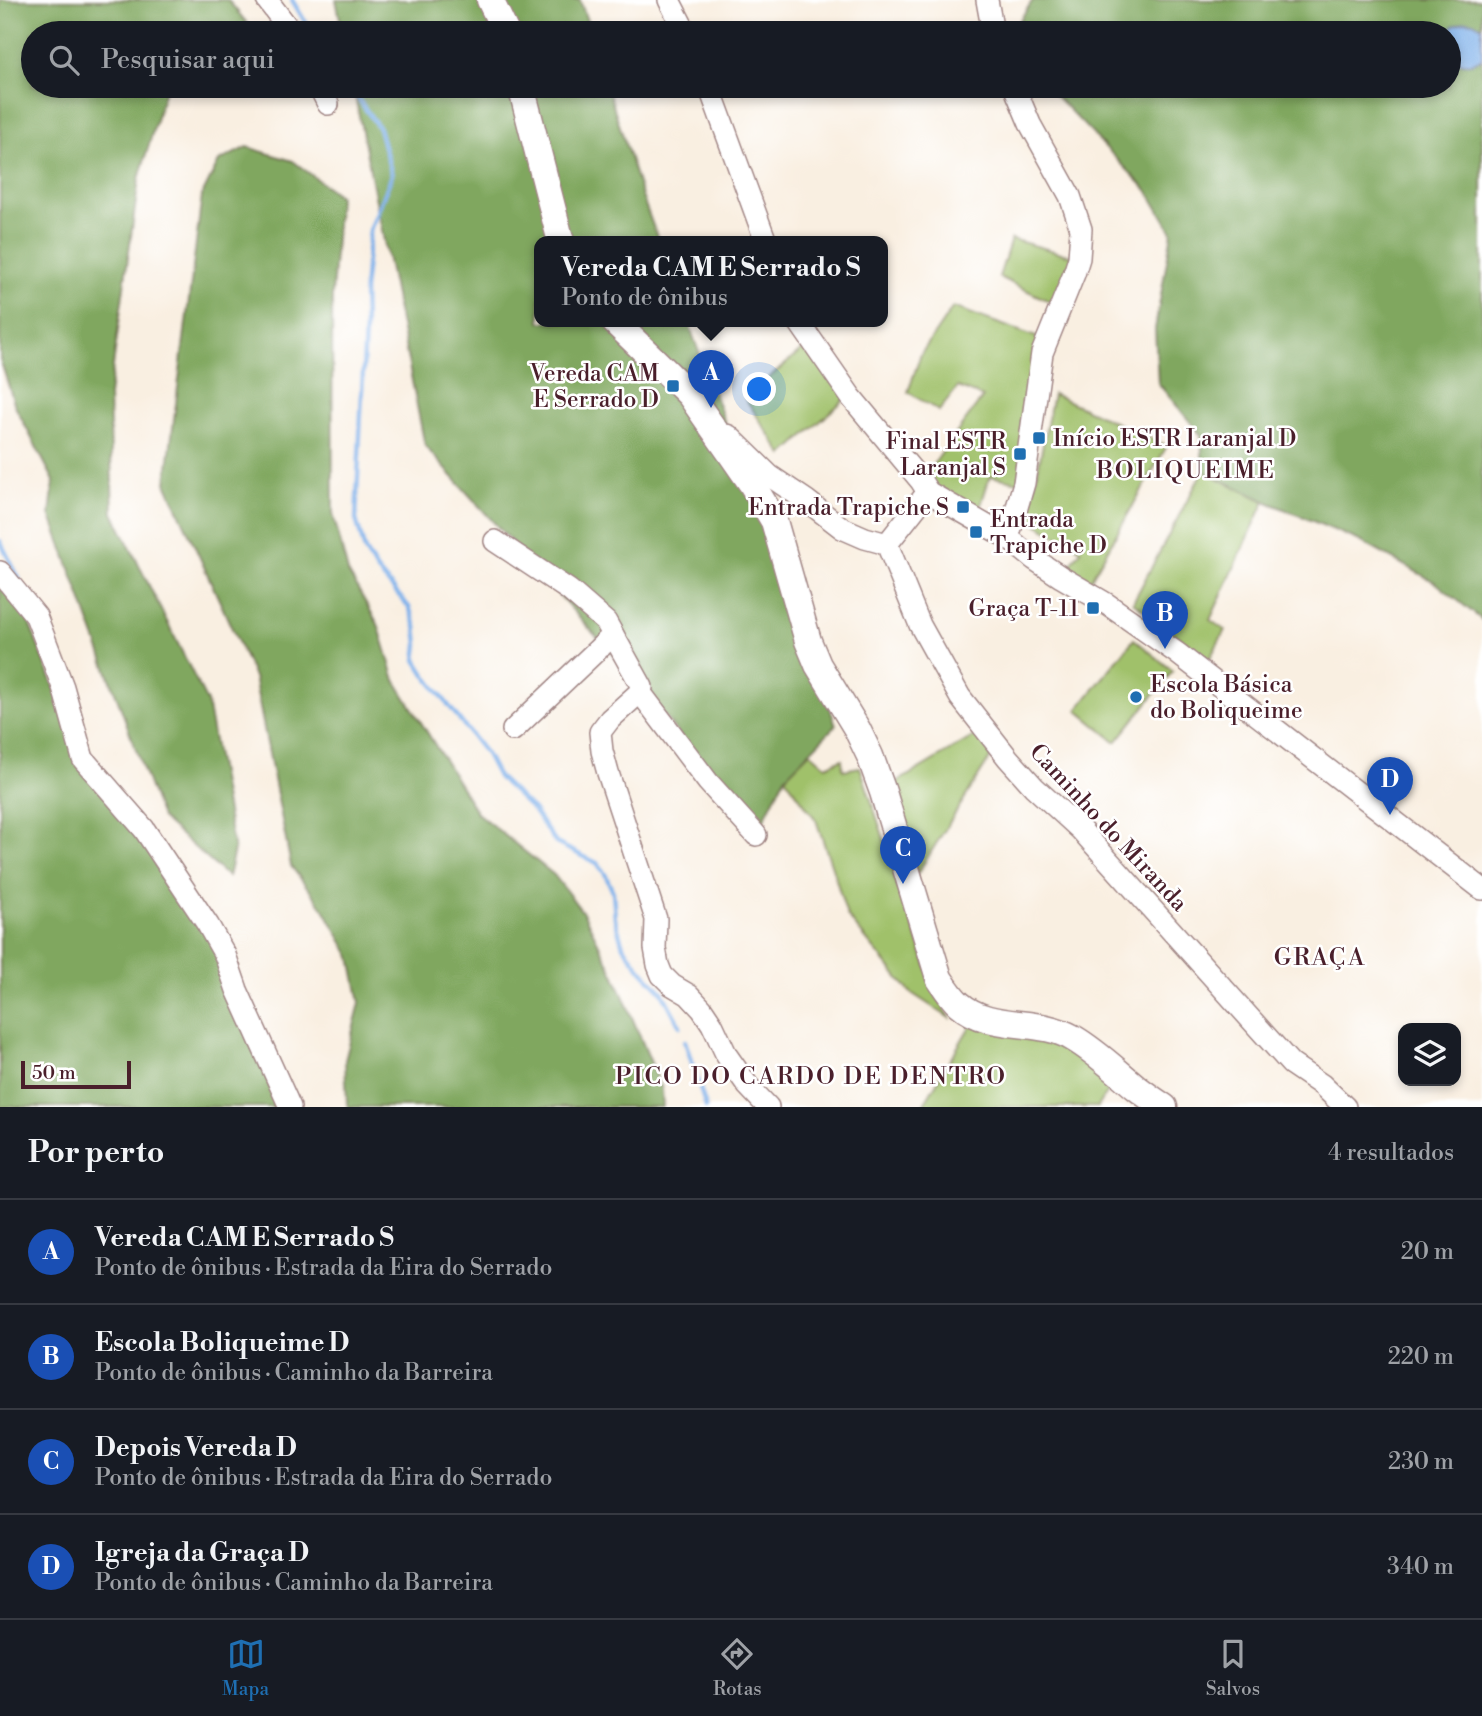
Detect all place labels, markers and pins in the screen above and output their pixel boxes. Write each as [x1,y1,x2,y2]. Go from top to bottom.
pin: A [688,350,734,408]
place label: Vereda CAM E Serrado D [529,360,660,414]
marker: Vereda CAM E Serrado D [665,378,681,394]
place label: Início ESTR Laranjal D [1053,425,1296,453]
place label: Final ESTR Laranjal S [886,428,1007,482]
marker: Início ESTR Laranjal D [1031,430,1047,446]
marker: Final ESTR Laranjal S [1012,446,1028,462]
place label: Entrada Trapiche S [748,494,949,522]
marker: Entrada Trapiche S [955,499,971,515]
place label: Entrada Trapiche D [990,506,1107,560]
marker: Entrada Trapiche D [968,524,984,540]
pin: B [1142,591,1188,649]
place label: Graça T-11 [968,595,1079,623]
marker: Graça T-11 [1085,600,1101,616]
place label: Escola Básica do Boliqueime [1150,671,1303,725]
marker: Escola Básica do Boliqueime [1128,689,1144,705]
pin: D [1367,757,1413,815]
pin: C [880,826,926,884]

